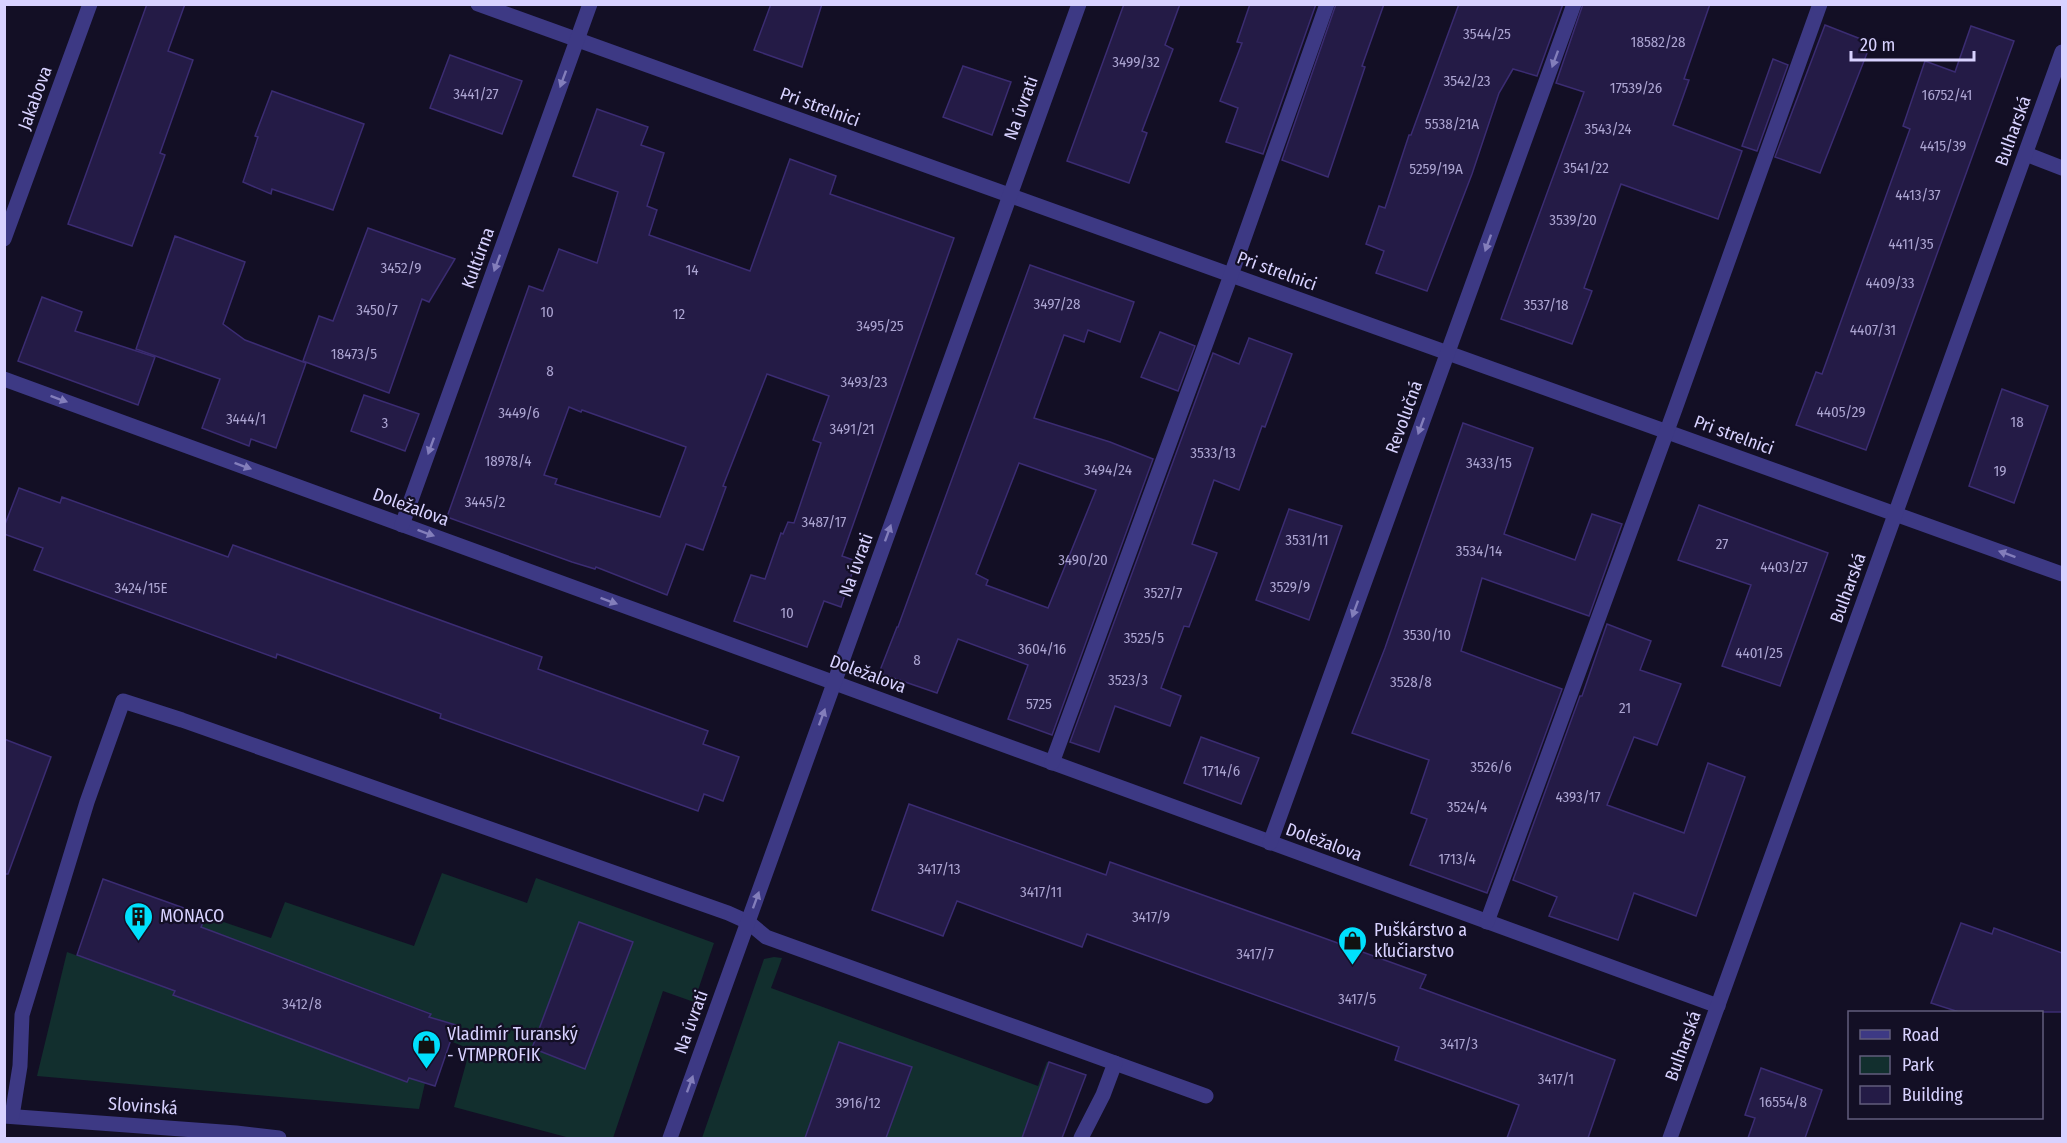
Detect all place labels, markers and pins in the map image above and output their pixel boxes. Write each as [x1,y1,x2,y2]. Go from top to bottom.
building icon: MONACO [123,900,155,942]
place label: MONACO [160,905,224,927]
place label: Puškárstvo a kľučiarstvo [1374,919,1467,962]
shop icon: Puškárstvo a kľučiarstvo [1337,924,1369,966]
place label: Vladimír Turanský - VTMPROFIK [447,1023,578,1066]
shop icon: Vladimír Turanský - VTMPROFIK [410,1028,442,1070]

